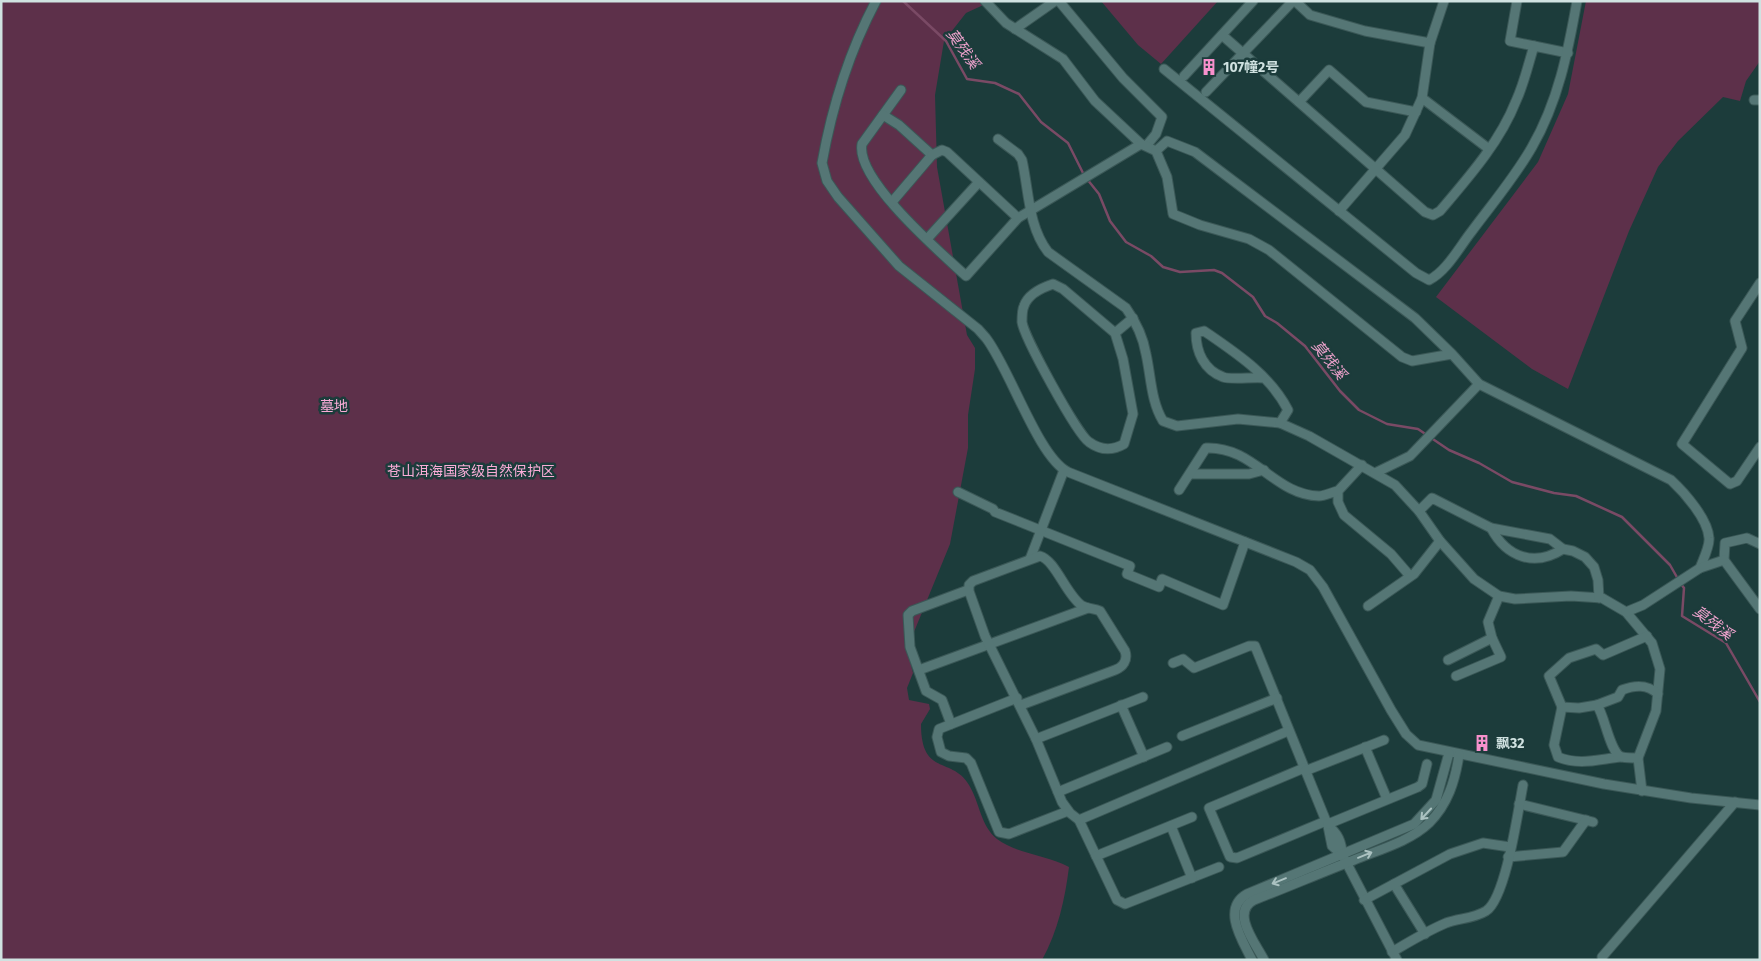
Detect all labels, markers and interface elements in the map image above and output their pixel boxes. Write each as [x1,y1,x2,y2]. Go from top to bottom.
water label: 莫残溪 [942,26,985,74]
building icon: 107幢2号 [1199,57,1219,77]
place label: 107幢2号 [1223,59,1279,76]
water label: 莫残溪 [1308,337,1351,385]
park label: 墓地 [320,398,348,415]
park label: 苍山洱海国家级自然保护区 [387,463,555,480]
water label: 莫残溪 [1690,602,1738,645]
building icon: 飘32 [1472,733,1492,753]
place label: 飘32 [1496,735,1524,752]
one-way arrow [1420,807,1431,820]
one-way arrow [1356,850,1372,859]
one-way arrow [1272,877,1287,886]

